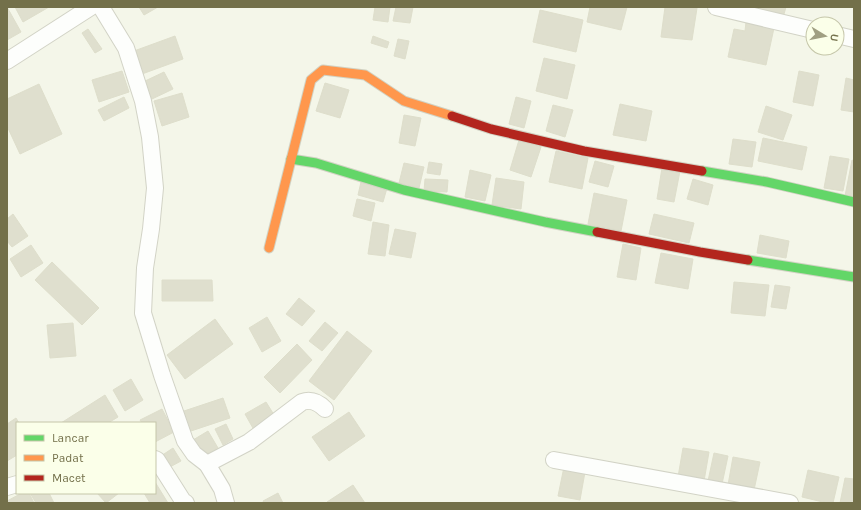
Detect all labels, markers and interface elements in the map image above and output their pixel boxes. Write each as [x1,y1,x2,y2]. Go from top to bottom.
north arrow [805,16,845,56]
text: U [827,33,841,43]
legend [16,422,156,494]
text: Lancar [52,431,89,445]
text: Padat [52,451,84,465]
text: Macet [52,471,86,485]

